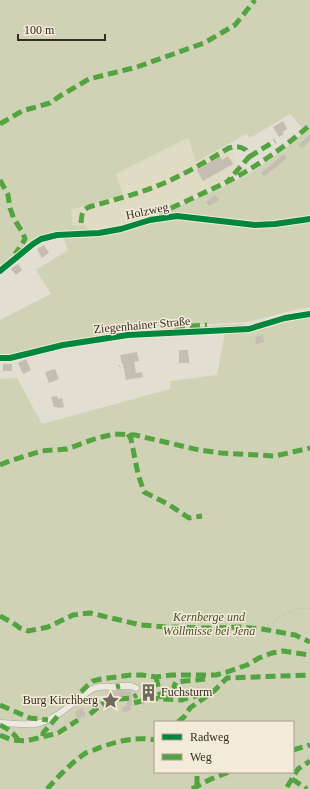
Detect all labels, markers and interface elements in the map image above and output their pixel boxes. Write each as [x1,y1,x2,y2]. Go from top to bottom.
scale bar [18,16,105,42]
text: 100 m [24,23,55,37]
street label: Holzweg [124,200,170,222]
street label: Ziegenhainer Straße [93,314,191,336]
park label: Kernberge und Wöllmisse bei Jena [163,610,255,638]
building icon: Fuchsturm [138,682,158,702]
place label: Fuchsturm [161,685,213,699]
place icon: Burg Kirchberg [101,690,121,710]
place label: Burg Kirchberg [23,693,98,707]
legend [154,721,294,773]
text: Radweg [190,730,229,744]
text: Weg [190,750,212,764]

